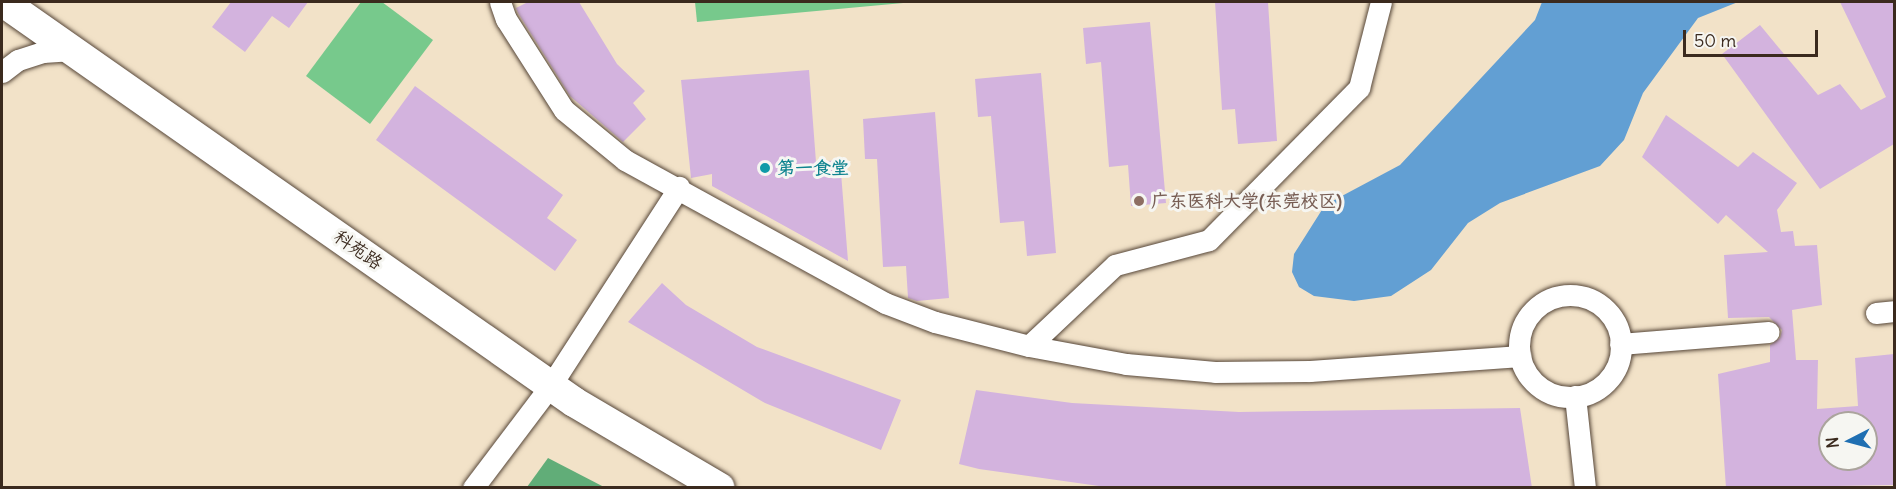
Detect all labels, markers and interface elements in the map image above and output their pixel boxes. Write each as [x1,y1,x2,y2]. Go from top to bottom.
scale bar [1686,18,1821,56]
text: 50 m [1694,29,1736,52]
place label: 第一食堂 [777,157,849,179]
marker: 第一食堂 [758,161,772,175]
place label: 广东医科大学(东莞校区) [1151,190,1342,212]
marker: 广东医科大学(东莞校区) [1132,194,1146,208]
street label: 科苑路 [330,226,386,274]
north arrow [1818,411,1878,471]
text: N [1822,436,1843,449]

